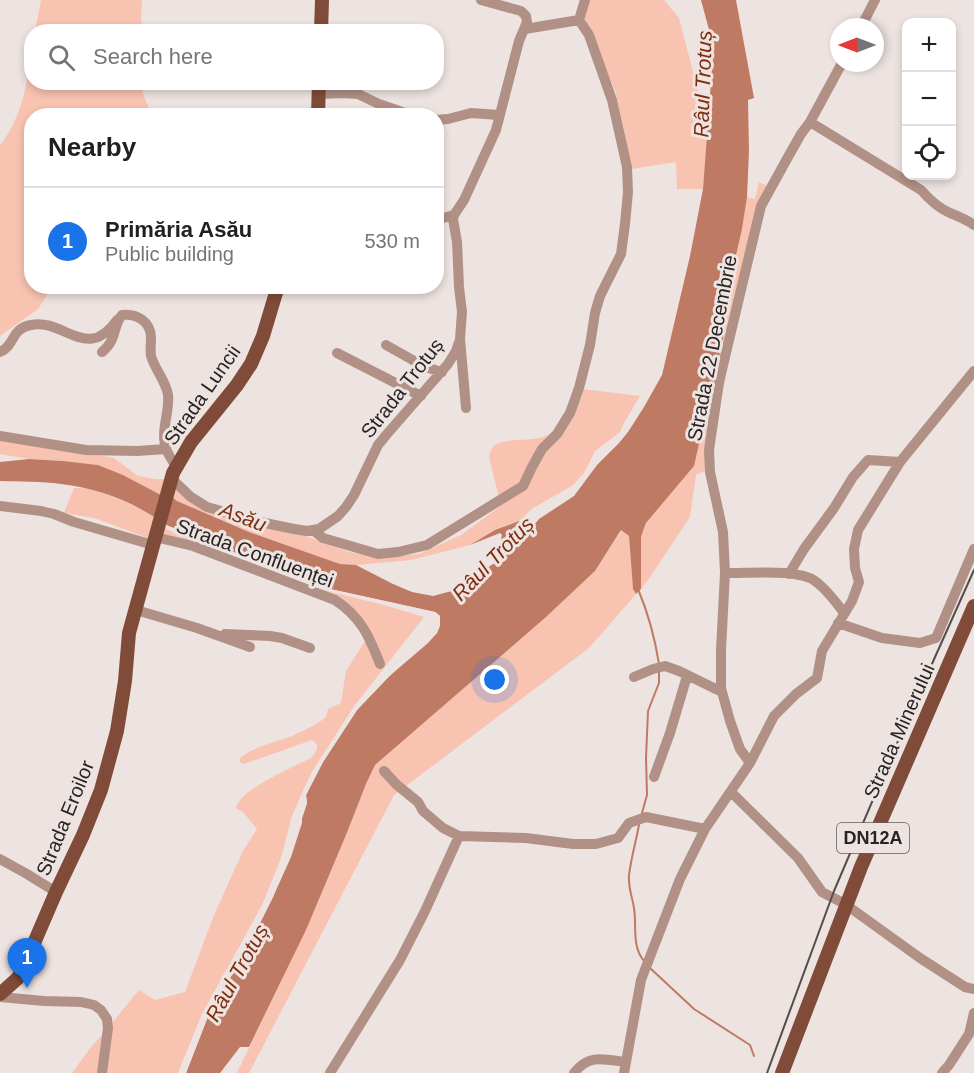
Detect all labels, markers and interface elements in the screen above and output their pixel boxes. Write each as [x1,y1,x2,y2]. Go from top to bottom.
north arrow [830,18,884,72]
map controls [902,18,956,180]
button: + [902,18,956,72]
search box [24,24,444,90]
water label: Râul Trotuș [689,30,716,138]
icon: search [45,41,78,74]
text: Search here [93,44,213,69]
button: − [902,72,956,126]
button: locate [902,126,956,180]
text: Nearby [48,132,136,162]
text: Primăria Asău [105,217,252,242]
text: 1 [62,230,73,252]
text: 530 m [364,230,420,252]
text: Public building [105,243,234,265]
street label: Strada 22 Decembrie [683,253,741,443]
street label: Strada Trotuș [356,334,448,442]
street label: Strada Luncii [160,341,244,449]
water label: Asău [215,497,270,536]
water label: Râul Trotuș [447,512,538,605]
street label: Strada Confluenței [173,514,337,592]
street label: Strada Minerului [859,660,939,802]
your location [480,665,509,694]
street label: Strada Eroilor [32,757,98,879]
road number: DN12A [837,823,909,853]
water label: Râul Trotuș [201,920,273,1025]
pin: 1 [8,938,46,988]

